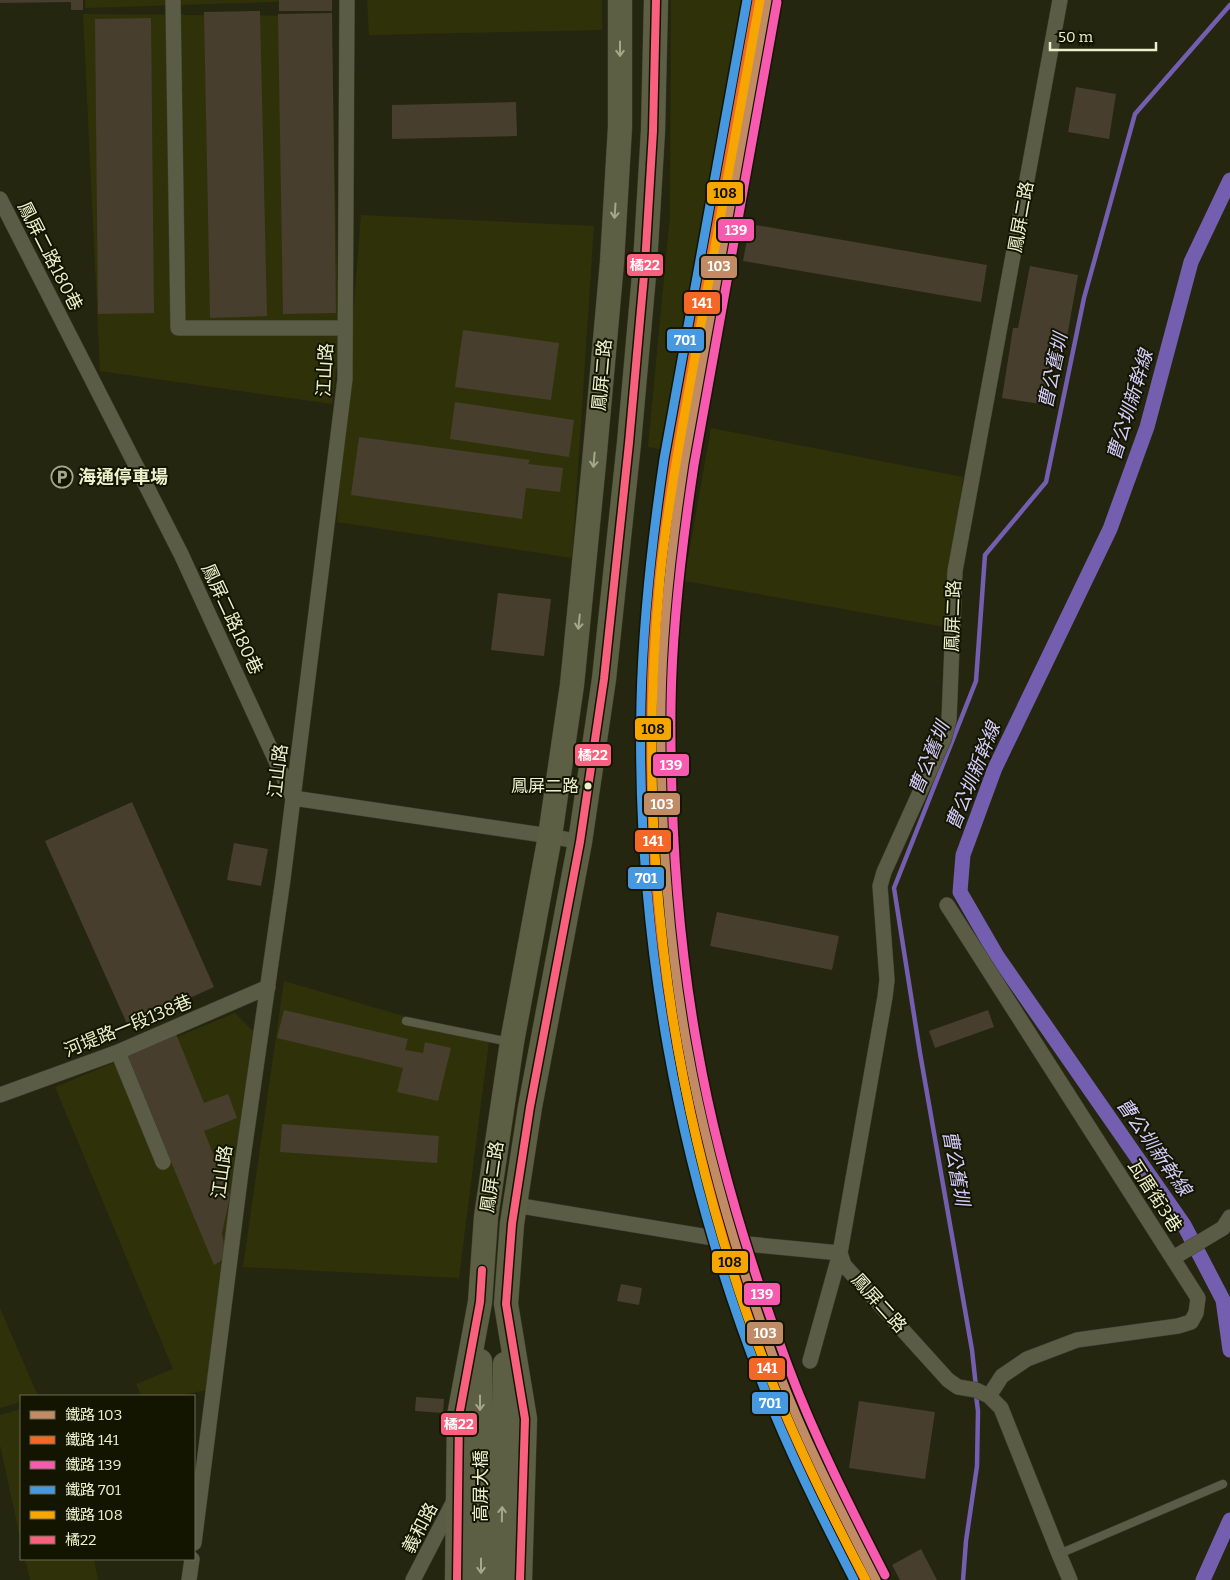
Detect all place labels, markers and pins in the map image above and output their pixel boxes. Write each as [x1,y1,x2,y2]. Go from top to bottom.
parking icon: 海通停車場 [50,465,74,489]
place label: 海通停車場 [78,466,168,488]
place label: 鳳屏二路 [511,776,579,797]
marker: 鳳屏二路 [583,781,593,791]

